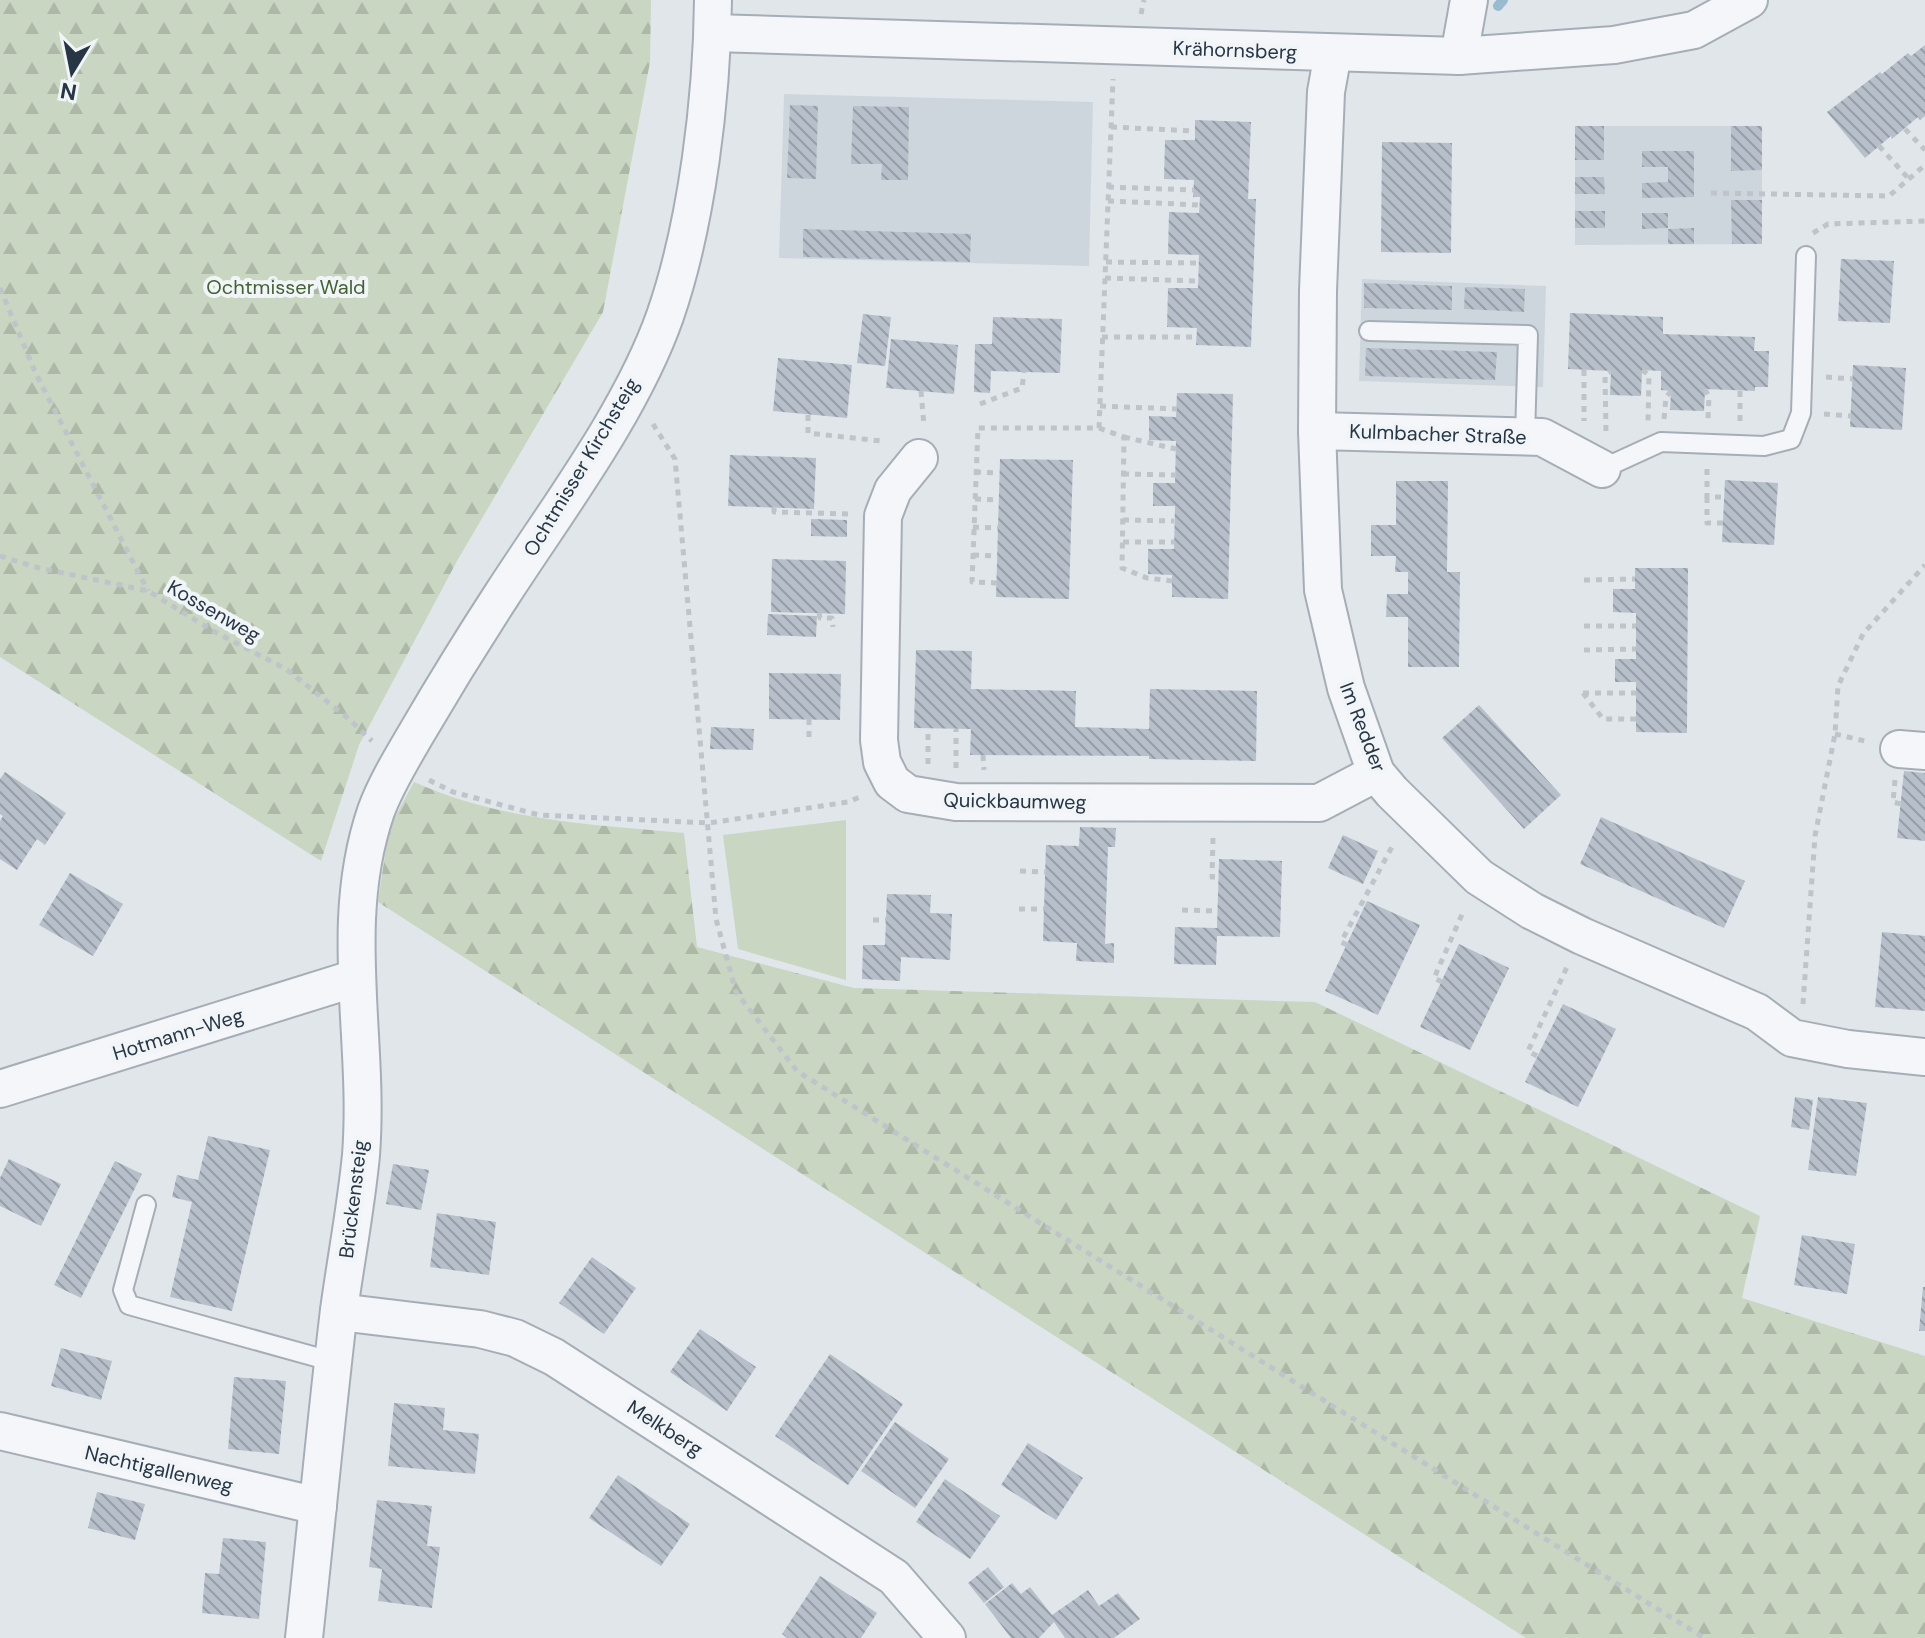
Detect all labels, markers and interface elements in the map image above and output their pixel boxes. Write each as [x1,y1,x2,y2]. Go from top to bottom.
north arrow [32,32,112,112]
street label: Krähornsberg [1172,35,1298,65]
text: N [58,76,79,107]
park label: Ochtmisser Wald [206,274,366,300]
street label: Ochtmisser Kirchsteig [517,373,645,561]
street label: Kulmbacher Straße [1349,418,1527,450]
street label: Kossenweg [163,574,265,648]
street label: Im Redder [1334,678,1392,776]
street label: Quickbaumweg [943,787,1087,815]
street label: Hotmann-Weg [109,1002,247,1066]
street label: Brückensteig [333,1138,373,1260]
street label: Melkberg [622,1394,708,1462]
street label: Nachtigallenweg [82,1439,236,1499]

